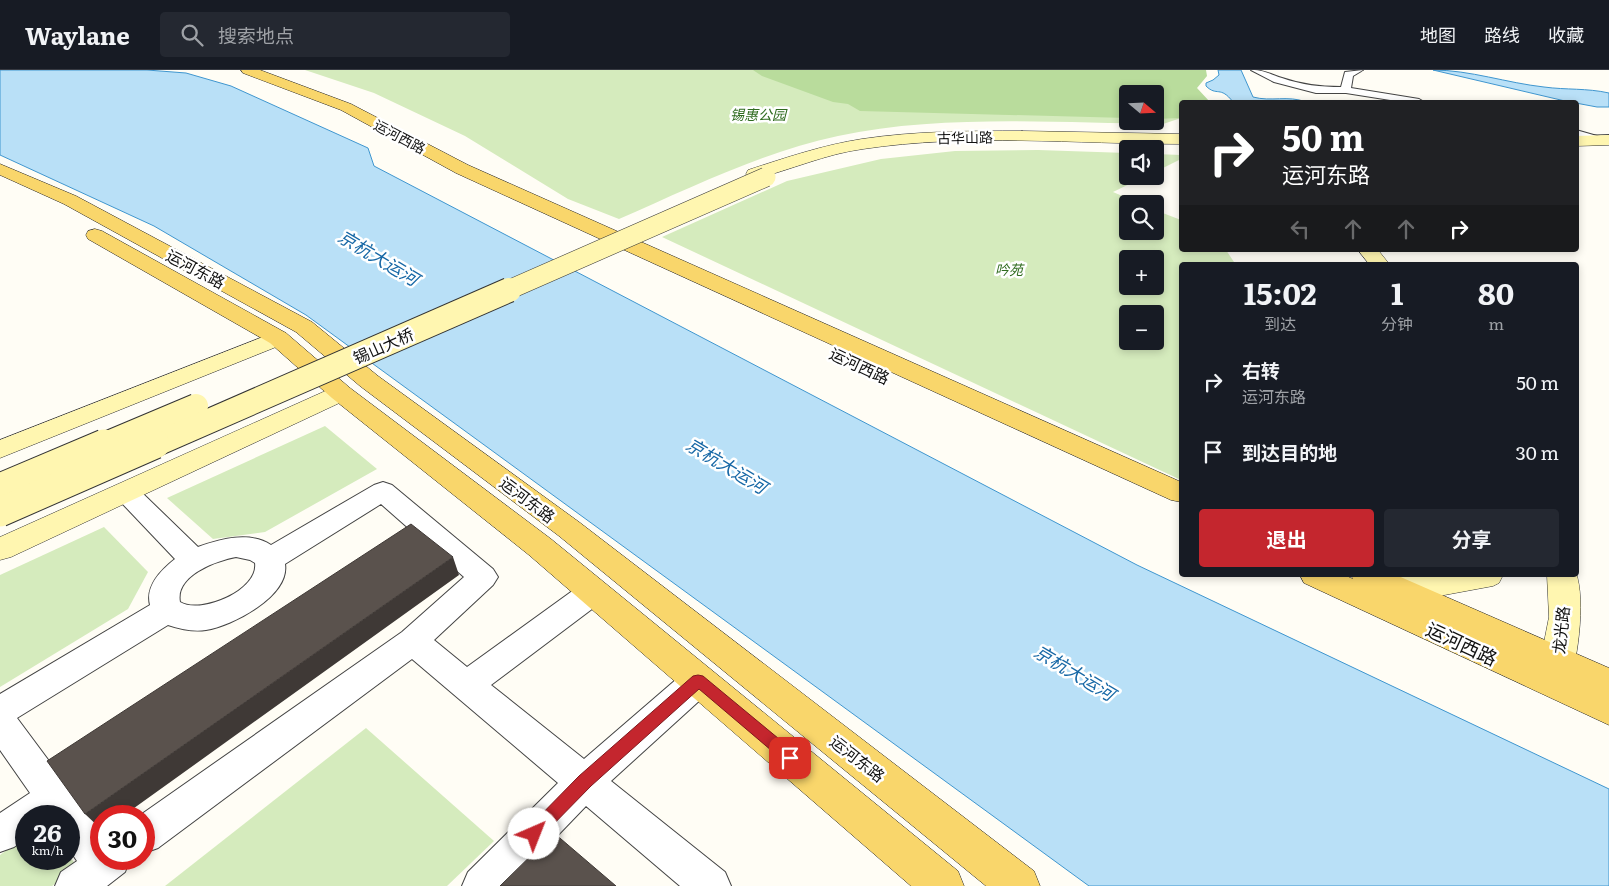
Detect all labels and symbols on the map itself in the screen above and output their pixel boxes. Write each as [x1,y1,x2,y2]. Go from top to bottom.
north arrow [1119,85,1164,130]
park label: 锡惠公园 [730,104,788,124]
street label: 运河西路 [371,114,429,158]
street label: 古华山路 [937,127,993,147]
water label: 京杭大运河 [333,222,427,293]
street label: 运河东路 [162,242,230,294]
park label: 吟苑 [995,259,1025,279]
street label: 锡山大桥 [349,321,417,369]
street label: 运河西路 [826,341,894,389]
water label: 京杭大运河 [681,430,775,501]
street label: 运河东路 [495,470,561,528]
street label: 龙光路 [1546,605,1574,655]
street label: 运河西路 [1422,614,1502,672]
water label: 京杭大运河 [1029,637,1123,708]
street label: 运河东路 [825,729,891,787]
pin [769,737,811,779]
speed limit sign: 30 [90,805,155,870]
position arrow [507,807,559,859]

